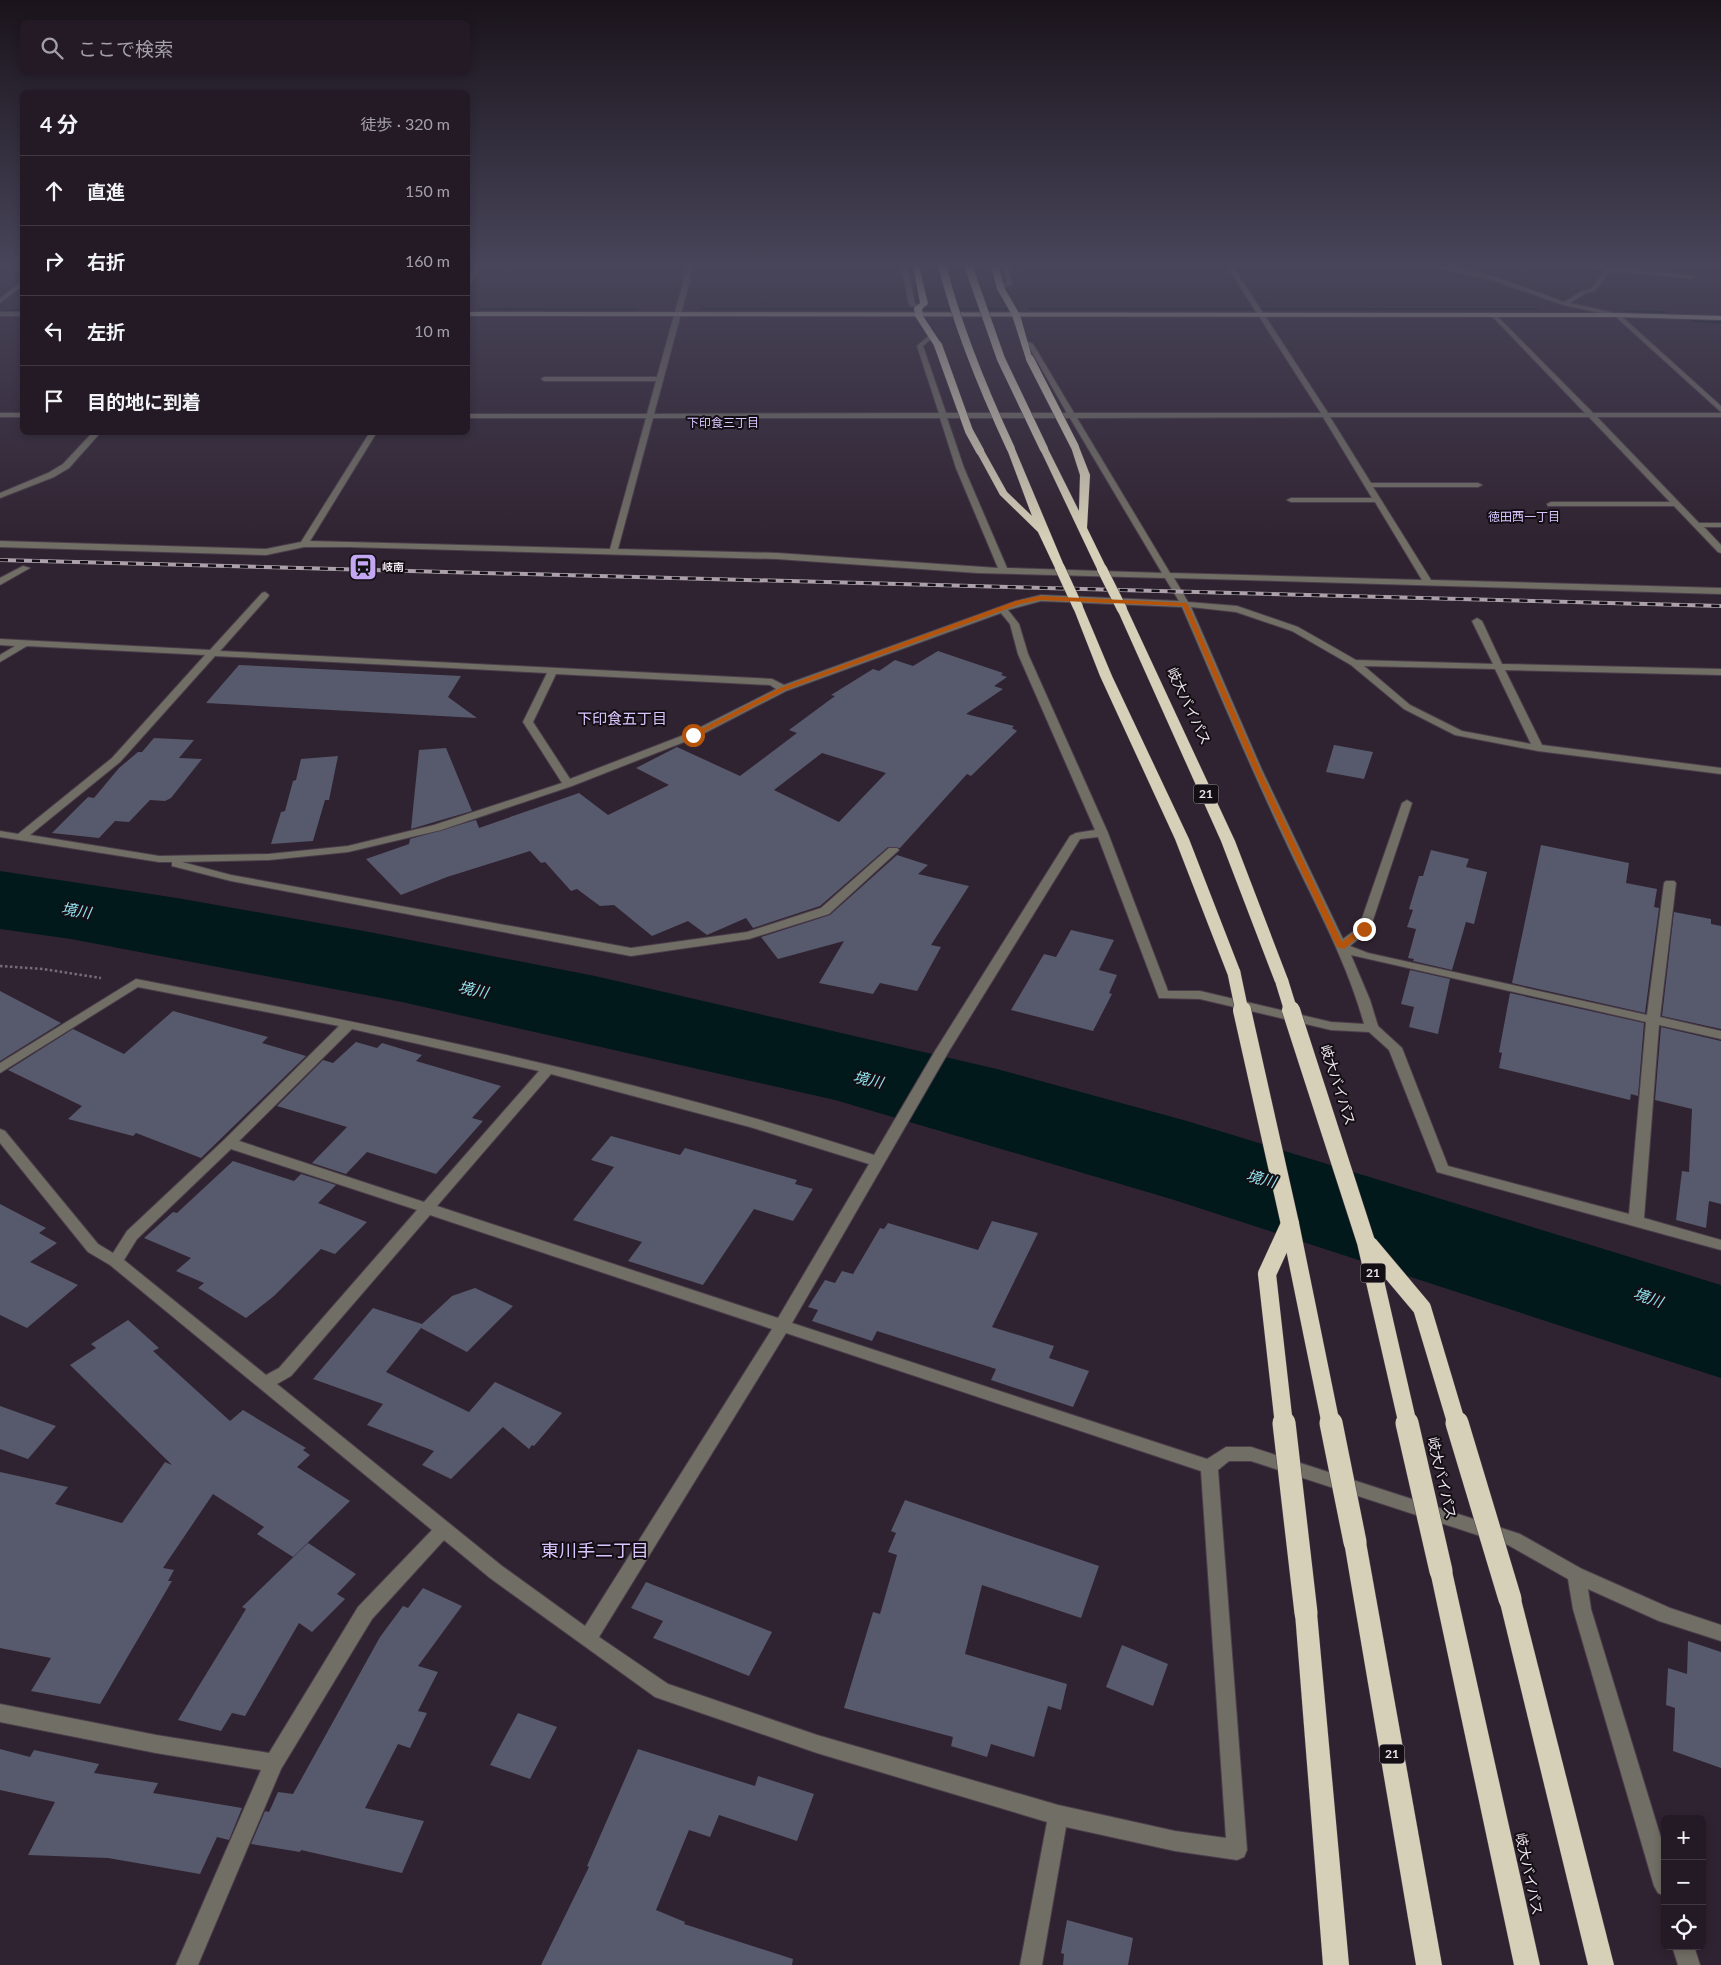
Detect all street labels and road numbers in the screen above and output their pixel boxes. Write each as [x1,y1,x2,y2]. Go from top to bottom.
street label: 岐大バイパス [1164,664,1215,747]
road number: 21 [1194,784,1218,804]
street label: 岐大バイパス [1317,1042,1359,1127]
road number: 21 [1360,1264,1386,1282]
street label: 岐大バイパス [1425,1435,1460,1521]
road number: 21 [1380,1745,1404,1764]
street label: 岐大バイパス [1512,1831,1547,1917]

